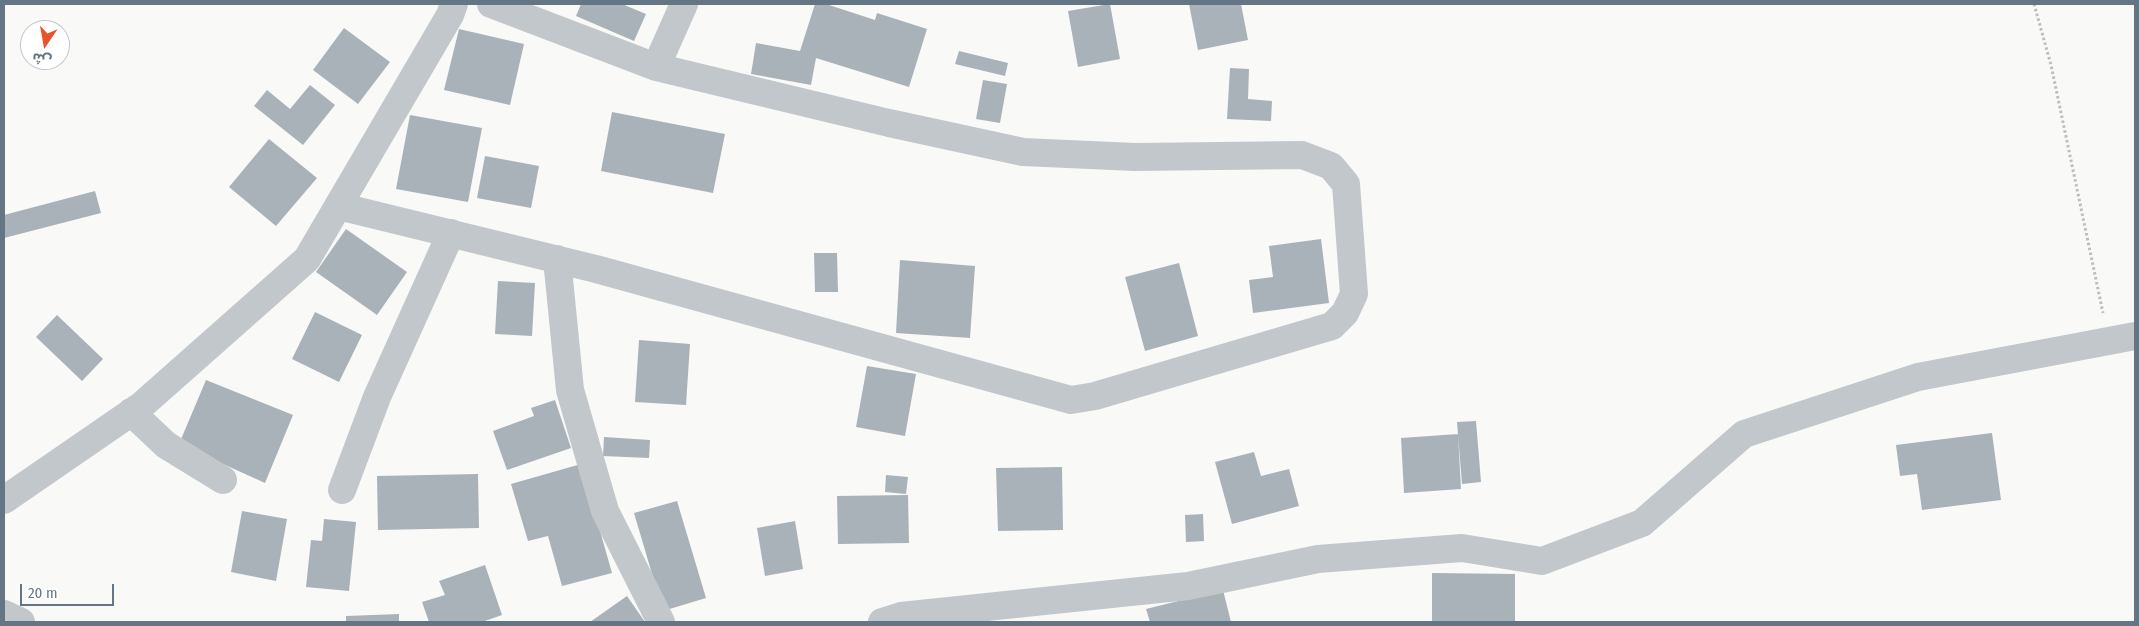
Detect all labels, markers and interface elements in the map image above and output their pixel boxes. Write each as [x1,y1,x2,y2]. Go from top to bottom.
north arrow [20,20,70,70]
text: ش [31,49,53,69]
scale bar [22,574,116,606]
text: 20 m [28,584,58,602]

